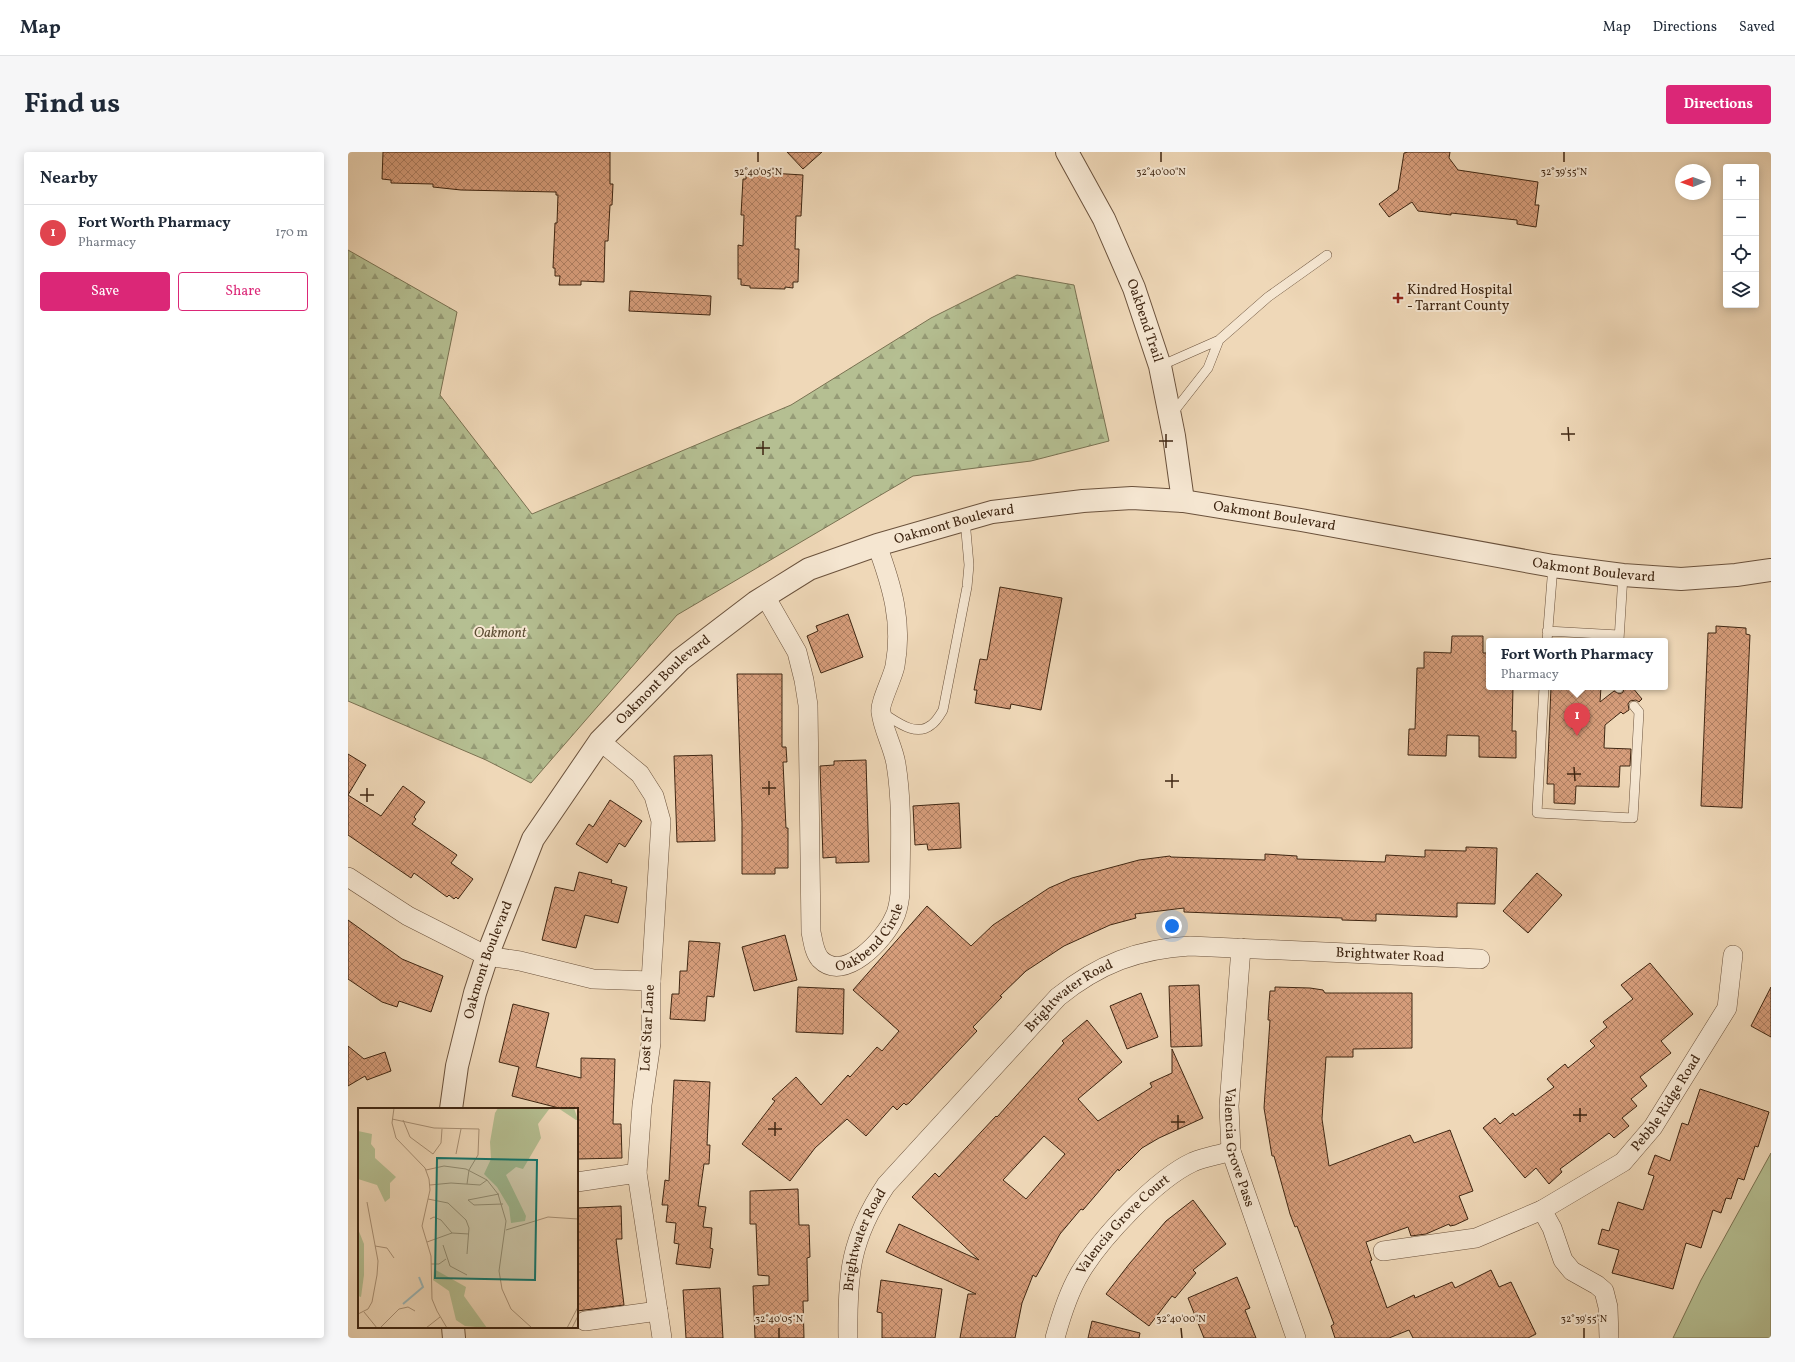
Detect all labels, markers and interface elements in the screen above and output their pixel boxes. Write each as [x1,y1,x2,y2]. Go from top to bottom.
text: Map [20,15,61,41]
text: Map [1603,18,1631,37]
text: Directions [1653,18,1717,37]
text: Saved [1739,18,1775,37]
text: Find us [24,85,120,124]
button: Directions [1666,85,1771,124]
north arrow [1675,164,1711,200]
map controls [1723,164,1759,308]
button: + [1723,164,1759,200]
text: 32°40'05"N [734,165,783,179]
text: 32°40'00"N [1136,165,1186,179]
text: 32°39'55"N [1541,165,1588,179]
text: Nearby [40,167,98,190]
button: − [1723,200,1759,236]
text: Fort Worth Pharmacy [78,213,231,234]
text: 1 [50,224,56,242]
text: 170 m [275,224,308,242]
text: Pharmacy [78,234,136,252]
button: locate [1723,236,1759,272]
button: Save [40,272,170,311]
button: Share [178,272,308,311]
button: layers [1723,272,1759,308]
street label: Oakbend Trail [1122,276,1168,365]
place label: Kindred Hospital - Tarrant County [1407,281,1512,316]
marker: Kindred Hospital - Tarrant County [1392,292,1404,304]
street label: Oakmont Boulevard [1212,497,1337,536]
street label: Oakmont Boulevard [892,500,1015,549]
street label: Oakmont Boulevard [1531,553,1656,587]
park label: Oakmont [474,624,527,643]
street label: Oakmont Boulevard [612,630,715,729]
popup [1486,638,1668,690]
text: Fort Worth Pharmacy [1501,645,1653,666]
text: Pharmacy [1501,666,1559,684]
pin: 1 [1564,703,1590,736]
street label: Oakmont Boulevard [459,898,517,1021]
street label: Oakbend Circle [834,901,908,976]
your location [1162,916,1182,936]
street label: Brightwater Road [1335,943,1445,967]
street label: Brightwater Road [1021,955,1116,1037]
street label: Lost Star Lane [636,984,660,1072]
street label: Pebble Ridge Road [1627,1051,1705,1156]
street label: Valencia Grove Pass [1219,1087,1259,1209]
inset map [358,1108,578,1328]
street label: Valencia Grove Court [1072,1170,1174,1278]
street label: Brightwater Road [839,1185,891,1292]
text: 32°40'05"N [755,1312,804,1326]
text: 32°40'00"N [1156,1312,1206,1326]
text: 32°39'55"N [1561,1312,1608,1326]

